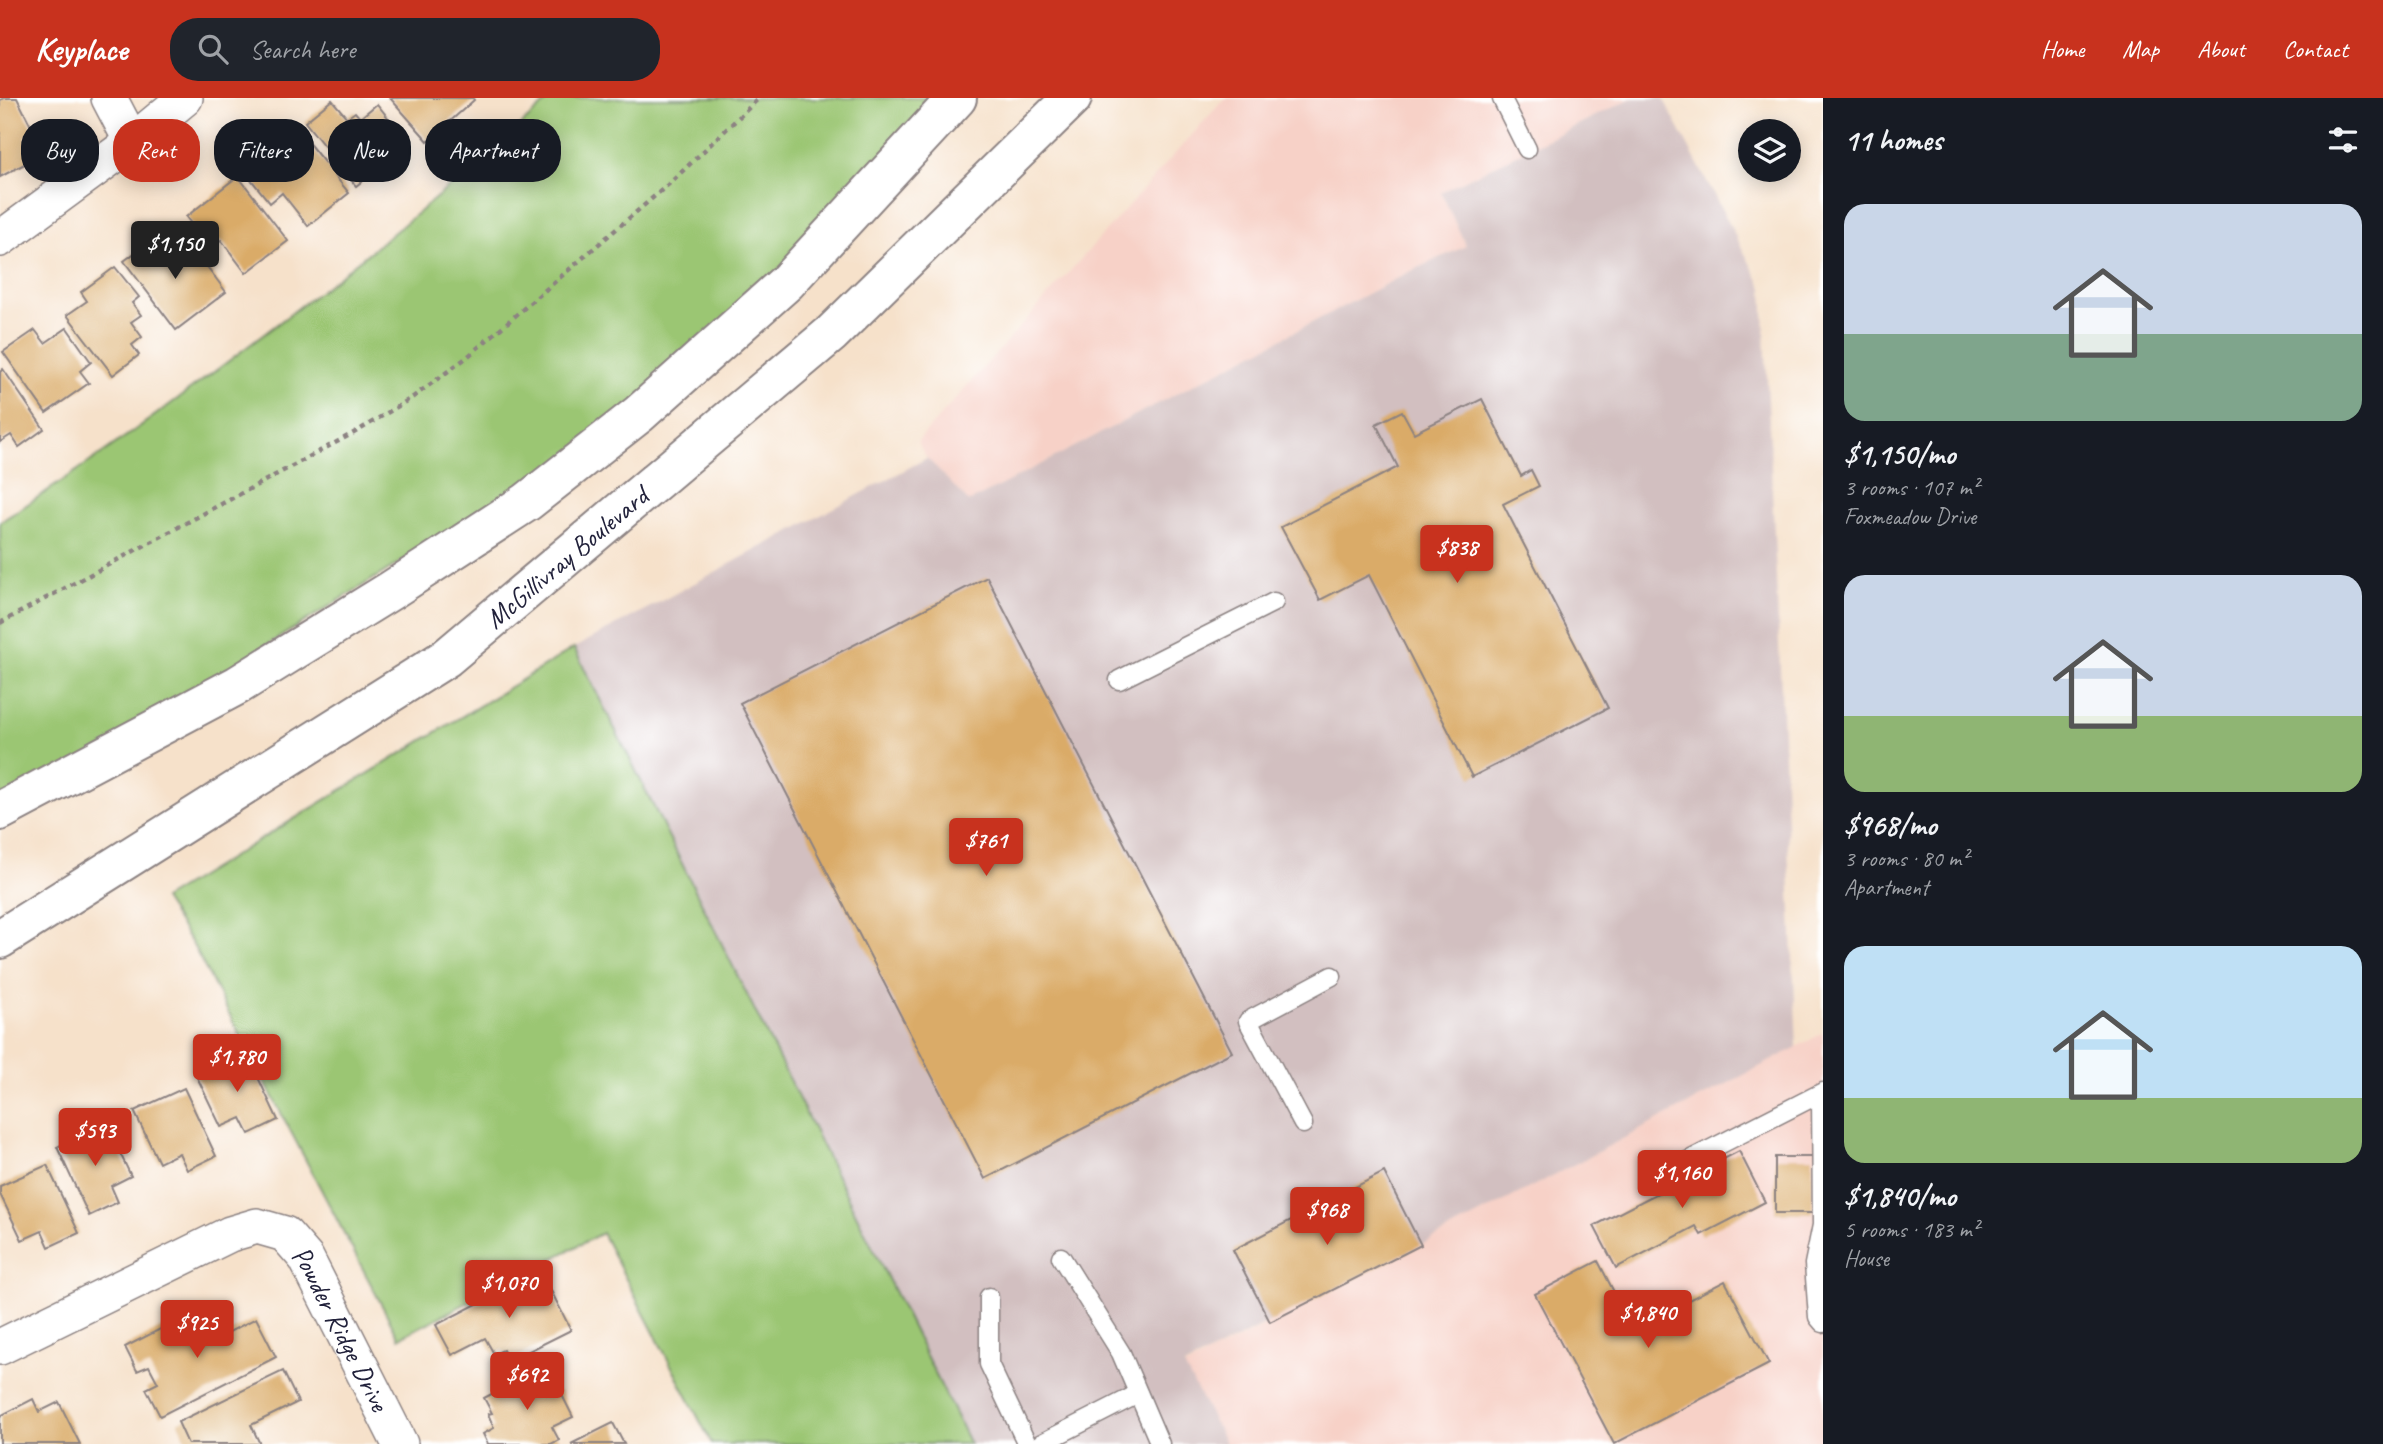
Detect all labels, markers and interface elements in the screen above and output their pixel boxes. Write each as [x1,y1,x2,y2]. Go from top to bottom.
search box [170,18,660,81]
text: Keyplace [35,28,128,70]
icon: search [194,30,232,68]
text: Search here [250,33,356,66]
text: Home [2041,34,2084,64]
text: Map [2122,34,2159,64]
text: About [2197,34,2245,64]
text: Contact [2283,34,2348,64]
chip: Buy [21,119,99,182]
chip: Rent [113,119,200,182]
chip: Filters [214,119,314,182]
chip: New [328,119,411,182]
chip: Apartment [425,119,561,182]
map controls [1738,119,1801,182]
button: layers [1738,119,1801,182]
text: 11 homes [1844,121,1942,159]
icon: filters [2324,121,2362,159]
pin: $1,150 [118,222,232,281]
text: $1,150 [147,229,203,258]
icon: home [2040,250,2166,376]
text: $1,150/mo [1844,435,1955,473]
text: 3 rooms · 107 m² [1844,473,1979,502]
street label: McGillivray Boulevard [477,476,658,636]
text: Foxmeadow Drive [1844,502,1976,531]
pin: $838 [1416,526,1498,585]
text: $838 [1436,533,1478,562]
icon: home [2040,621,2166,747]
text: $968/mo [1844,806,1937,844]
pin: $761 [945,818,1027,878]
text: $761 [965,826,1007,855]
text: 3 rooms · 80 m² [1844,844,1968,873]
text: Apartment [1844,873,1929,902]
icon: home [2040,992,2166,1118]
pin: $1,780 [180,1034,294,1094]
text: $1,780 [209,1042,265,1071]
pin: $593 [54,1108,136,1168]
text: $593 [75,1116,115,1145]
pin: $1,160 [1625,1150,1739,1210]
text: $1,160 [1654,1158,1710,1187]
text: $1,840/mo [1844,1177,1956,1215]
pin: $968 [1286,1188,1368,1247]
text: $968 [1306,1195,1348,1224]
text: 5 rooms · 183 m² [1844,1215,1979,1244]
street label: Powder Ridge Drive [285,1238,399,1418]
text: House [1844,1244,1889,1273]
pin: $1,070 [452,1260,566,1320]
text: $1,070 [481,1268,537,1297]
pin: $1,840 [1591,1290,1705,1350]
text: $1,840 [1620,1298,1676,1327]
pin: $925 [156,1300,238,1360]
text: $925 [177,1308,217,1337]
pin: $692 [486,1352,568,1412]
text: $692 [506,1360,548,1389]

